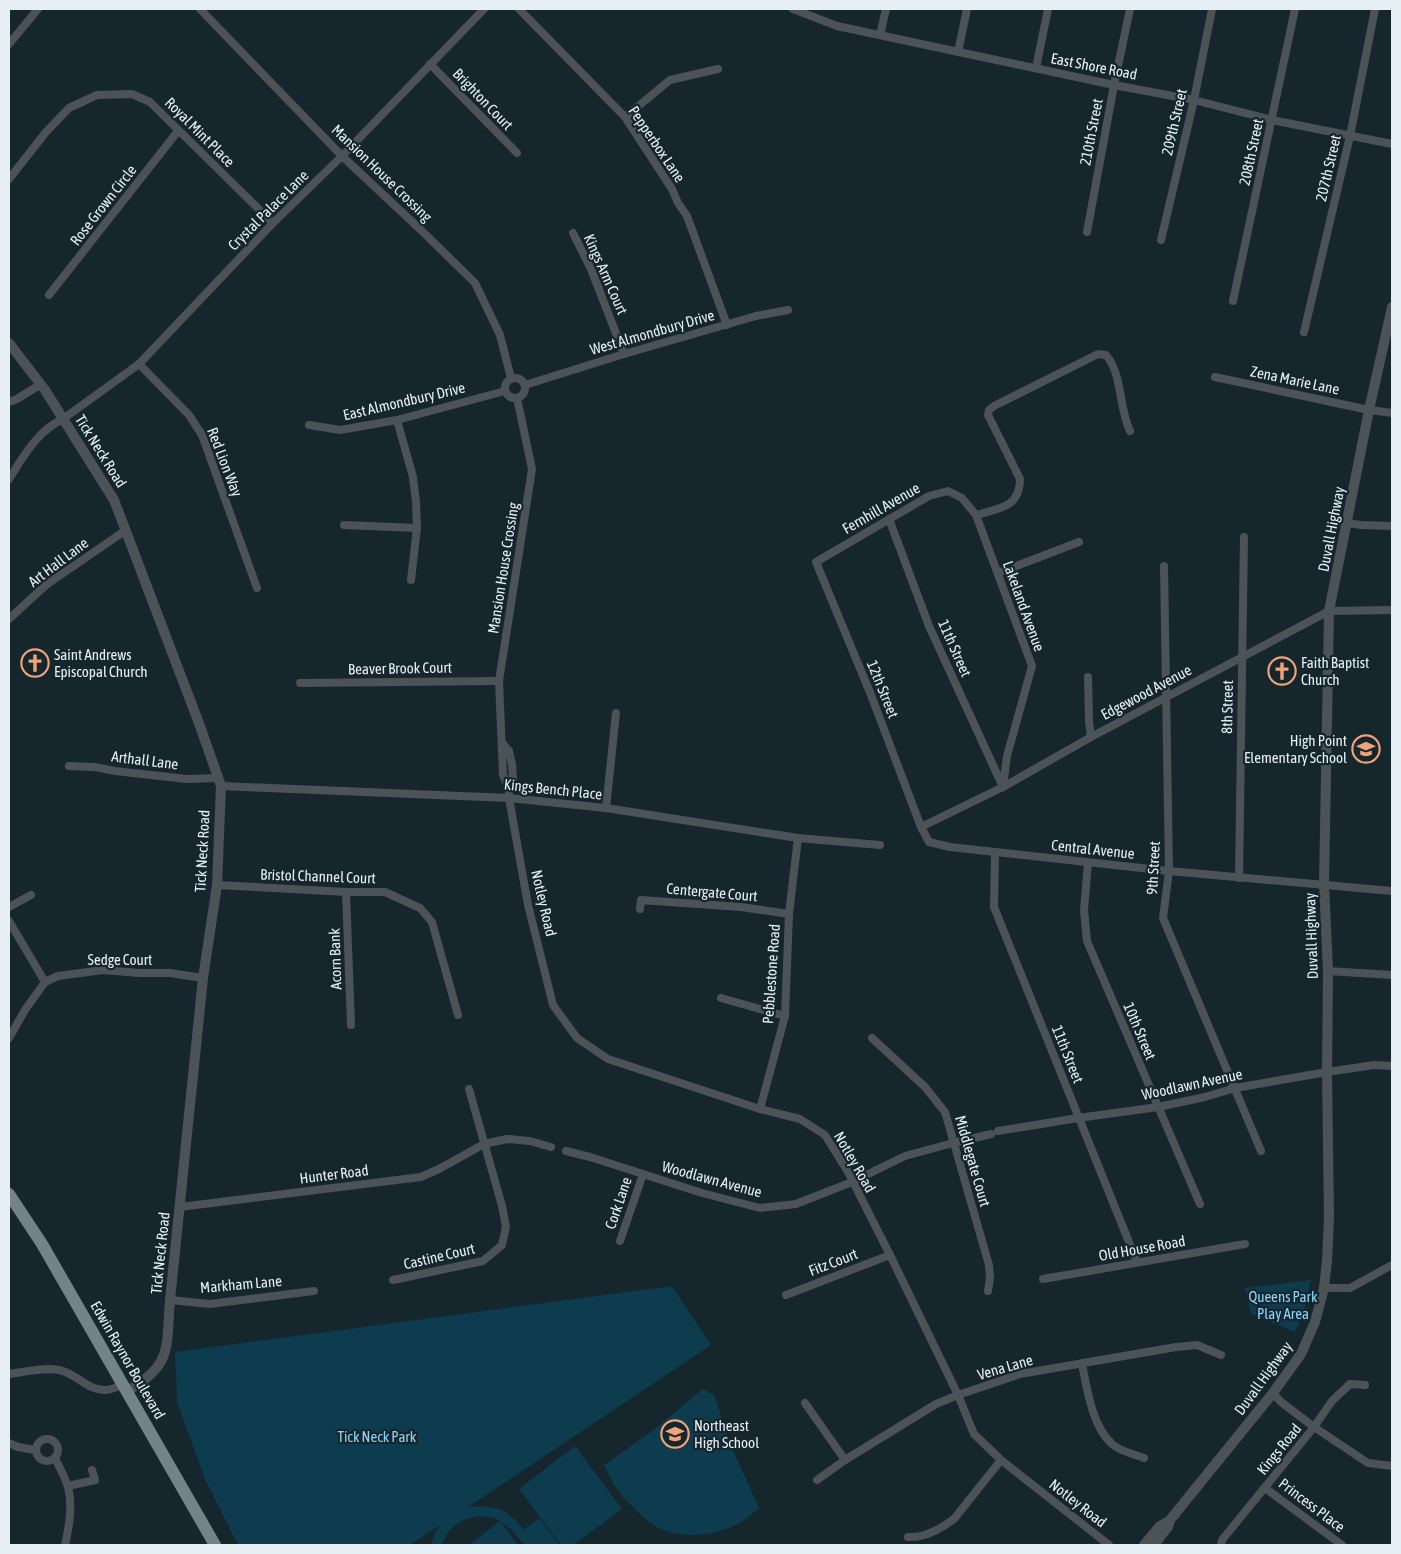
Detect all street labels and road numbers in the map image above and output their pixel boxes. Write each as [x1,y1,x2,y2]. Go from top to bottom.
street label: East Shore Road [1049,49,1139,83]
street label: Brighton Court [449,65,517,133]
street label: 209th Street [1158,87,1190,157]
street label: Royal Mint Place [162,94,238,170]
street label: 210th Street [1076,97,1106,167]
street label: Pepperbox Lane [625,103,689,186]
street label: 208th Street [1236,117,1266,187]
street label: Mansion House Crossing [328,121,436,226]
street label: 207th Street [1312,133,1344,203]
street label: Rose Grown Circle [66,161,140,248]
street label: Crystal Palace Lane [224,166,312,254]
street label: Kings Arm Court [581,231,631,317]
street label: West Almondbury Drive [588,306,716,358]
street label: Zena Marie Lane [1249,362,1341,398]
street label: East Almondbury Drive [341,379,467,423]
street label: Tick Neck Road [72,412,130,490]
street label: Red Lion Way [204,425,246,499]
street label: Fernhill Avenue [839,479,923,537]
street label: Duvall Highway [1314,485,1348,573]
street label: Mansion House Crossing [484,501,522,635]
street label: Art Hall Lane [25,534,91,590]
street label: Lakeland Avenue [1000,559,1048,654]
street label: 11th Street [935,617,975,679]
street label: 12th Street [864,658,902,720]
street label: Beaver Brook Court [348,659,452,677]
street label: Edgewood Avenue [1098,661,1194,723]
street label: 8th Street [1218,680,1236,734]
street label: Arthall Lane [111,747,180,773]
street label: Kings Bench Place [503,775,603,803]
street label: Tick Neck Road [191,809,213,893]
street label: Central Avenue [1050,836,1136,862]
street label: 9th Street [1143,841,1163,895]
street label: Bristol Channel Court [260,865,376,887]
street label: Notley Road [528,868,560,938]
street label: Centergate Court [666,880,758,904]
street label: Duvall Highway [1301,892,1321,980]
street label: Pebblestone Road [759,923,783,1025]
street label: Acorn Bank [325,927,345,990]
street label: Sedge Court [88,951,152,968]
street label: 10th Street [1120,1000,1160,1062]
street label: 11th Street [1049,1023,1087,1085]
street label: Woodlawn Avenue [1140,1065,1244,1103]
street label: Middlegate Court [952,1113,994,1209]
street label: Notley Road [831,1128,879,1196]
street label: Woodlawn Avenue [660,1158,764,1201]
street label: Hunter Road [299,1161,369,1187]
street label: Cork Lane [601,1175,635,1231]
street label: Tick Neck Road [147,1211,173,1295]
street label: Old House Road [1097,1232,1187,1264]
street label: Castine Court [402,1240,476,1272]
street label: Fitz Court [806,1245,860,1279]
street label: Markham Lane [199,1272,283,1296]
street label: Edwin Raynor Boulevard [87,1298,169,1422]
street label: Duvall Highway [1231,1338,1295,1418]
street label: Vena Lane [975,1351,1035,1383]
street label: Kings Road [1253,1420,1305,1478]
street label: Notley Road [1046,1475,1110,1531]
street label: Princess Place [1276,1475,1348,1535]

